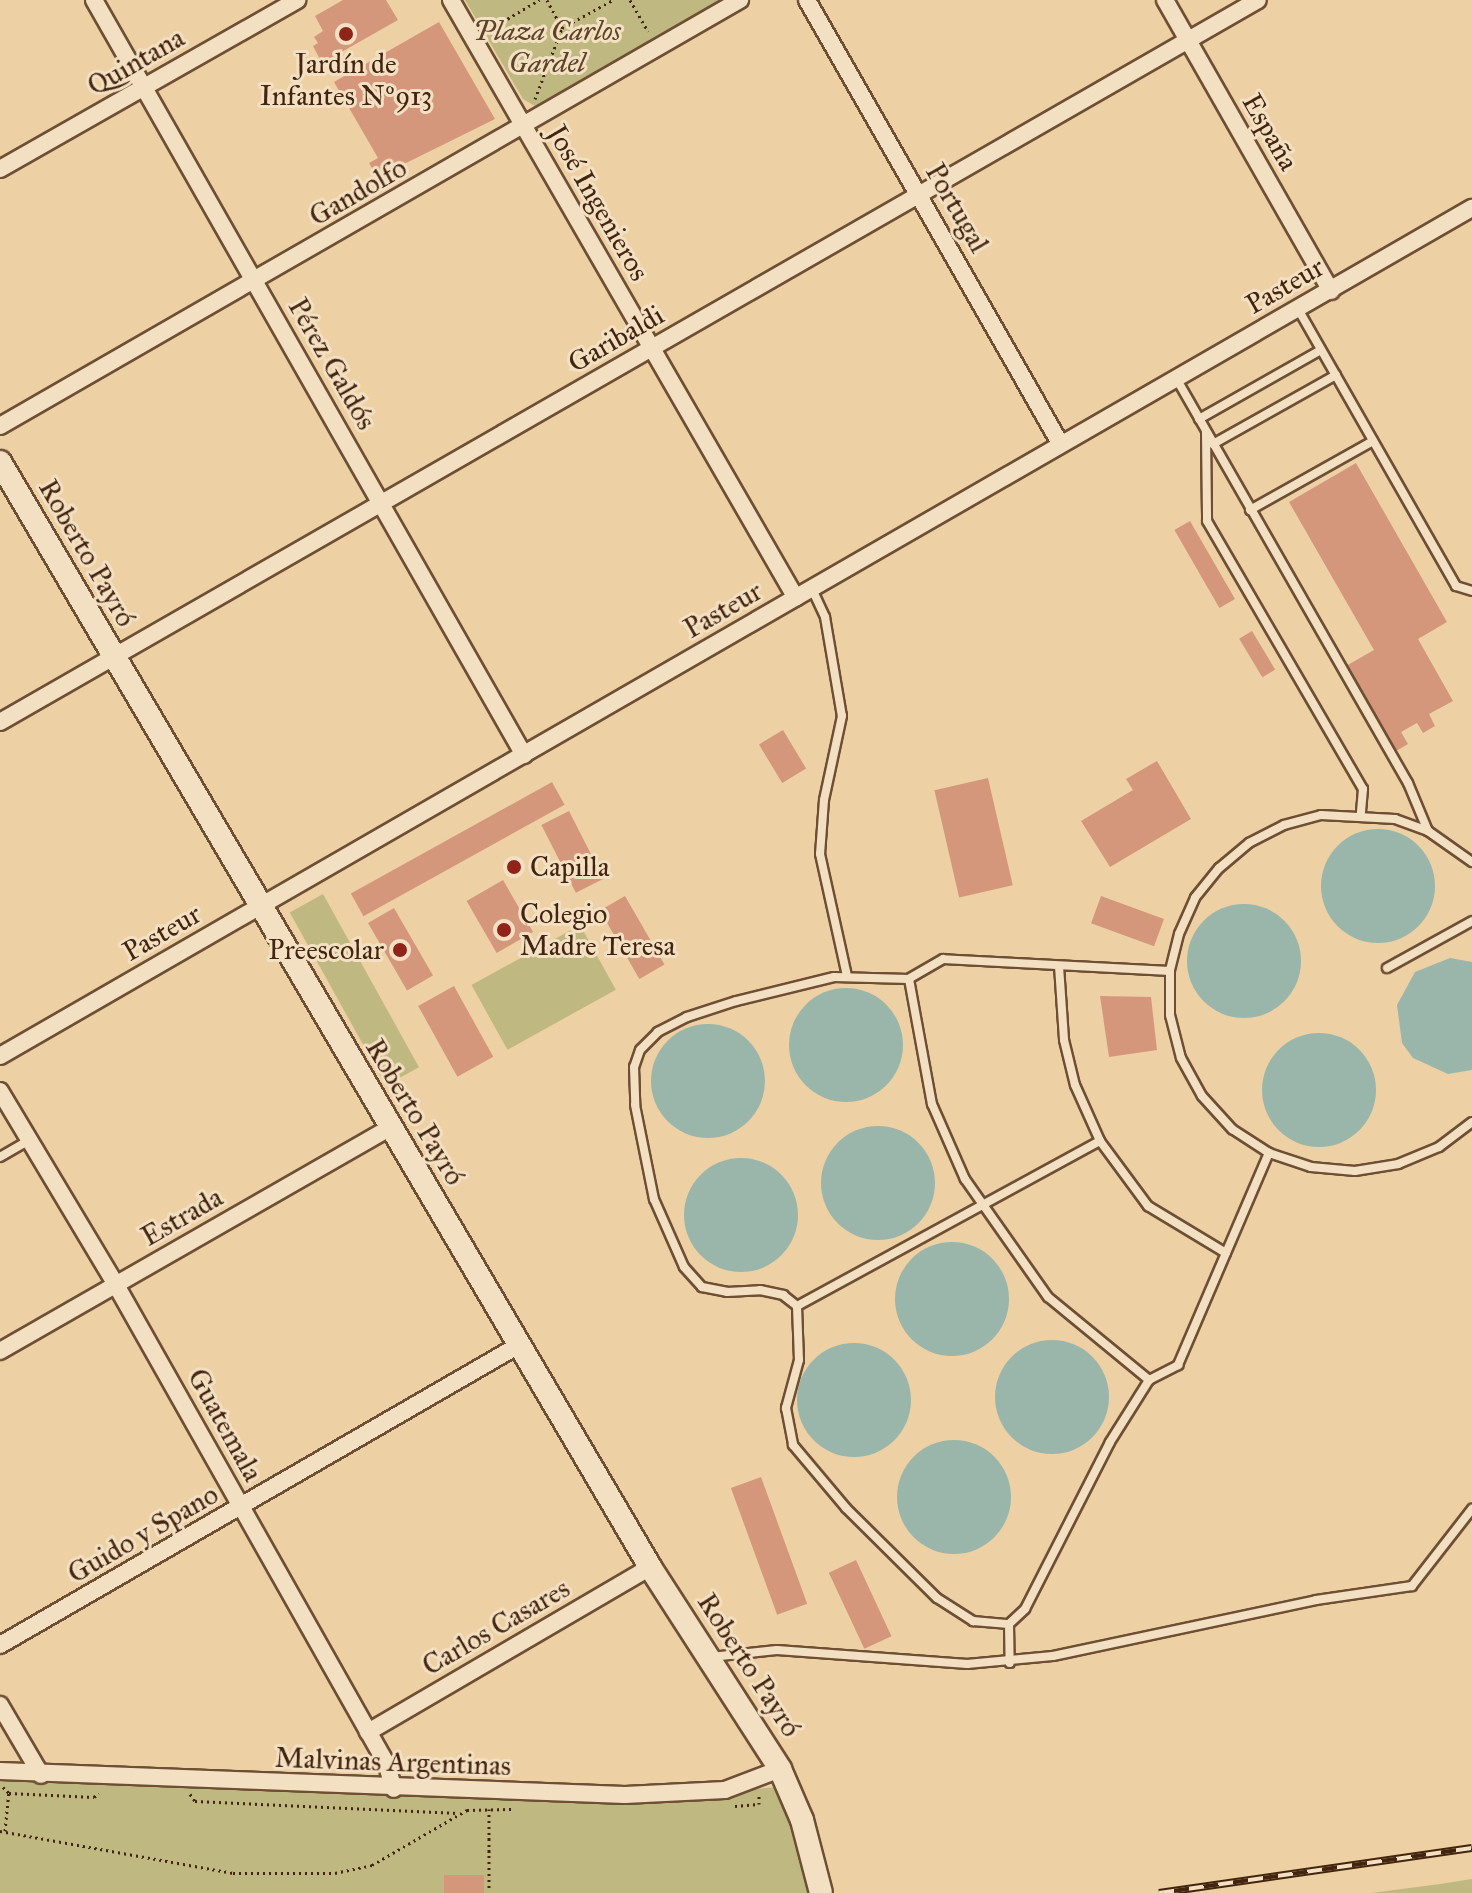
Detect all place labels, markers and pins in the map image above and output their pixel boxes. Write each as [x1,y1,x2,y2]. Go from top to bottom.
marker: Jardín de Infantes Nº913 [337,25,355,43]
place label: Jardín de Infantes Nº913 [260,47,432,113]
place label: Capilla [530,850,610,884]
marker: Capilla [505,858,523,876]
place label: Colegio Madre Teresa [520,897,675,963]
marker: Colegio Madre Teresa [495,921,513,939]
place label: Preescolar [268,933,384,967]
marker: Preescolar [391,941,409,959]

